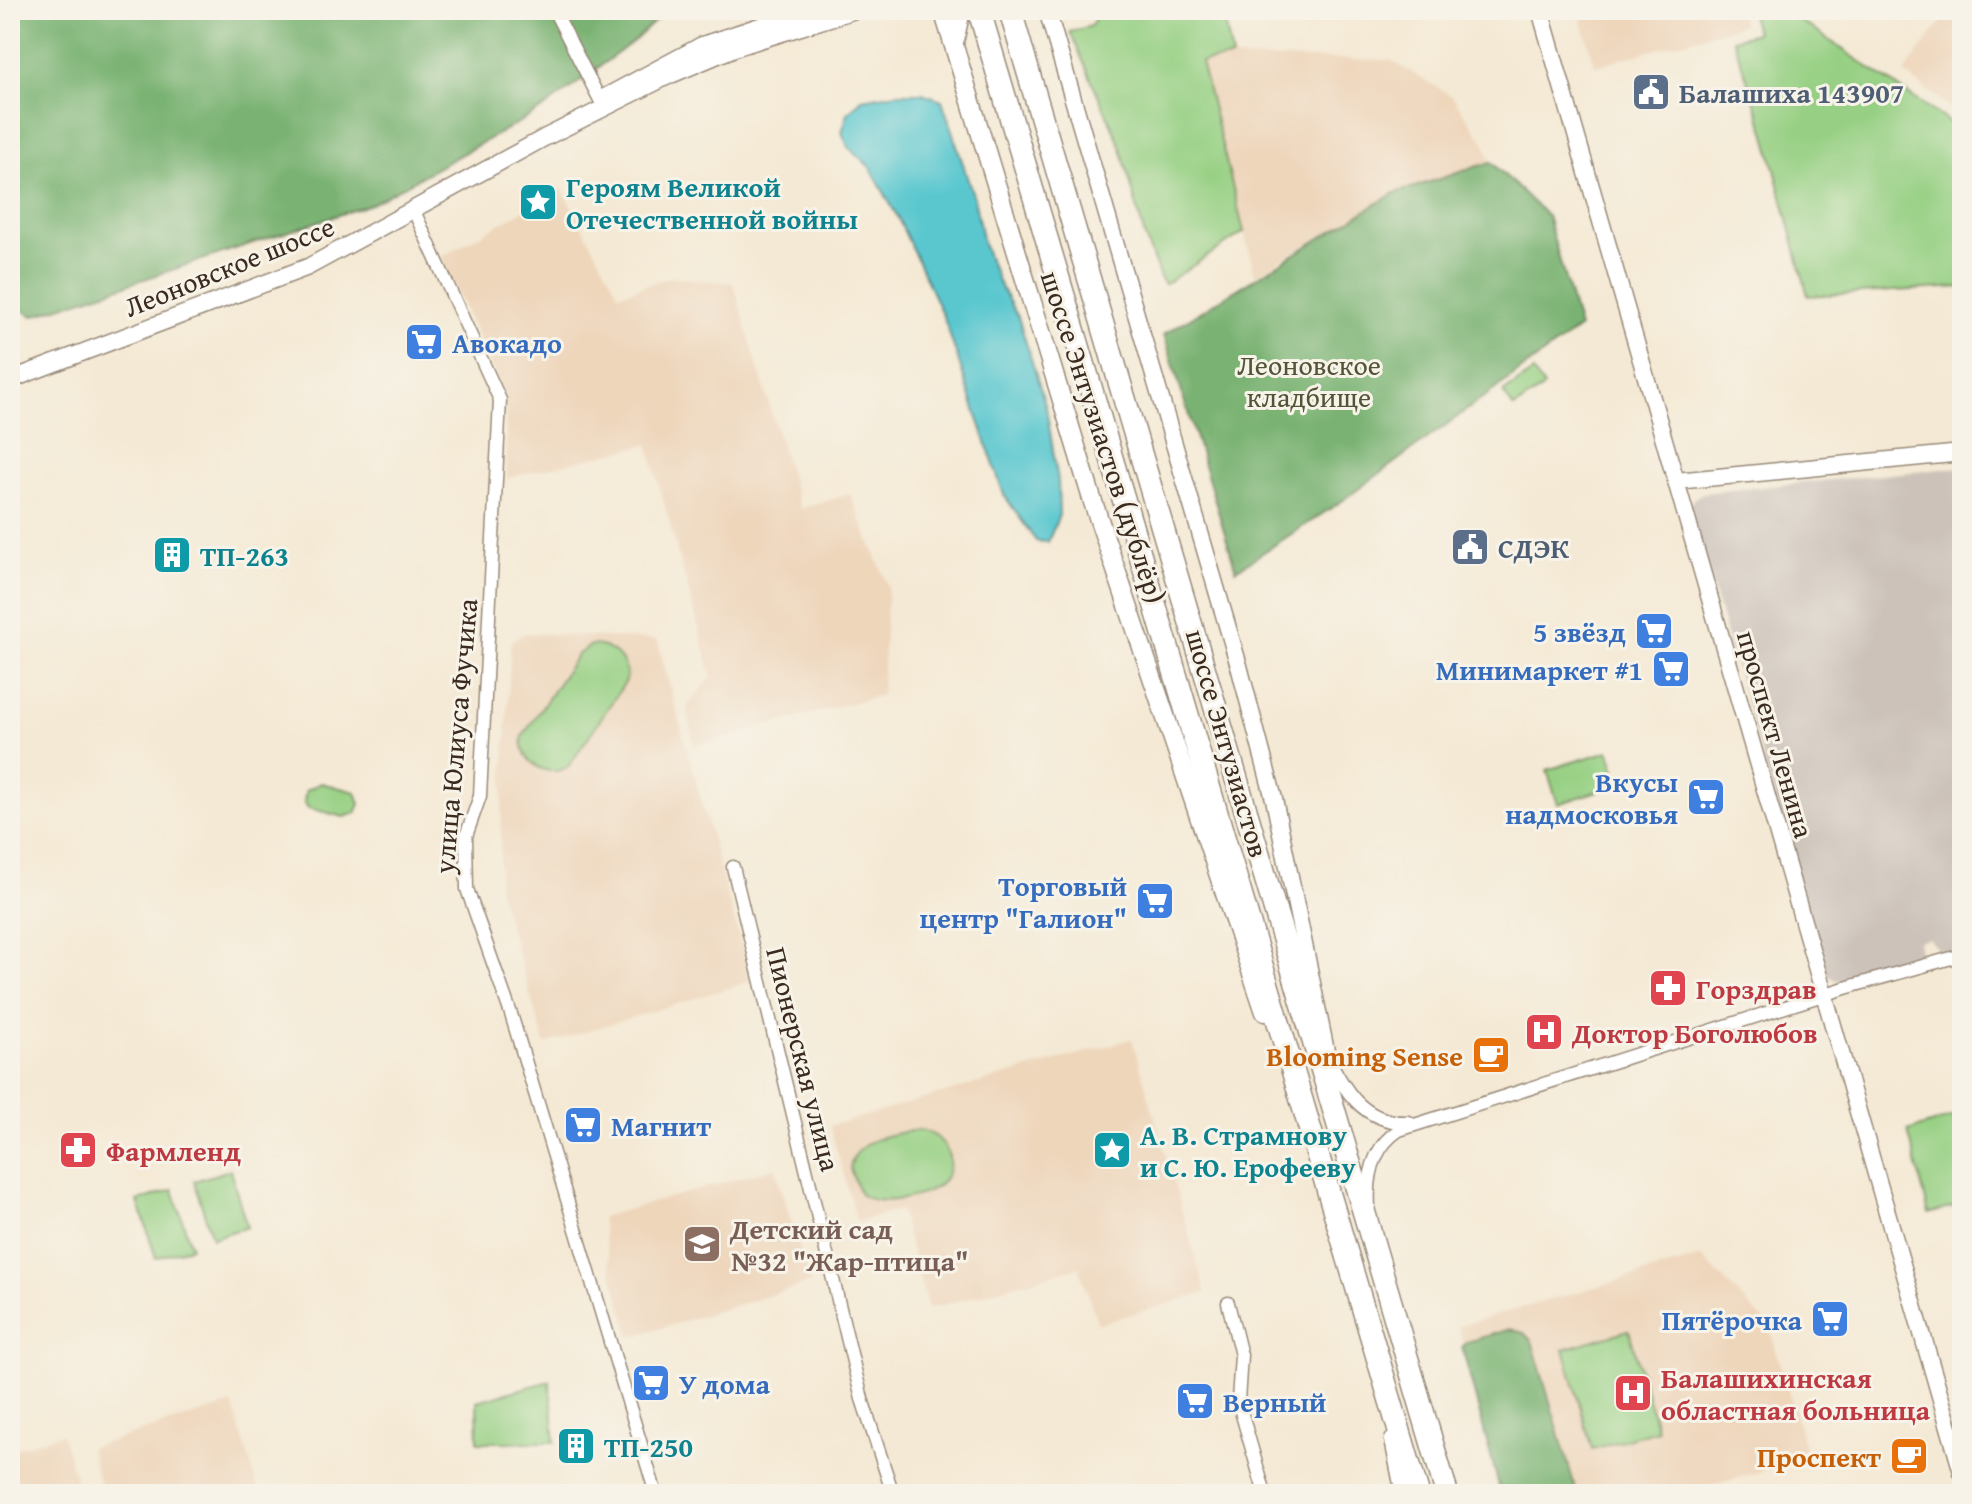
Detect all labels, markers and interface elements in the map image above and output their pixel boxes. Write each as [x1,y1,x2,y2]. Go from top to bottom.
public building icon: Балашиха 143907 [1630,71,1672,113]
place label: Балашиха 143907 [1679,72,1904,113]
place label: Героям Великой Отечественной войны [566,166,858,239]
place icon: Героям Великой Отечественной войны [517,181,559,223]
street label: Леоновское шоссе [118,205,340,327]
street label: шоссе Энтузиастов (дублёр) [1031,266,1177,608]
supermarket icon: Авокадо [403,321,445,363]
place label: Авокадо [452,322,562,363]
park label: Леоновское кладбище [1237,344,1381,417]
public building icon: СДЭК [1449,526,1491,568]
place label: СДЭК [1498,527,1569,568]
building icon: ТП-263 [151,534,193,576]
place label: ТП-263 [200,535,289,576]
street label: улица Юлиуса Фучика [422,596,488,876]
supermarket icon: 5 звёзд [1633,610,1675,652]
place label: 5 звёзд [1533,611,1626,652]
street label: шоссе Энтузиастов [1176,624,1280,862]
street label: проспект Ленина [1727,625,1825,843]
supermarket icon: Минимаркет #1 [1650,648,1692,690]
place label: Минимаркет #1 [1436,649,1643,690]
place label: Вкусы надмосковья [1505,761,1678,834]
supermarket icon: Вкусы надмосковья [1685,776,1727,818]
place label: Торговый центр "Галион" [919,865,1127,938]
supermarket icon: Торговый центр "Галион" [1134,880,1176,922]
street label: Пионерская улица [756,943,852,1176]
pharmacy icon: Горздрав [1647,967,1689,1009]
place label: Горздрав [1696,968,1817,1009]
hospital icon: Доктор Боголюбов [1523,1011,1565,1053]
place label: Доктор Боголюбов [1571,1012,1818,1053]
cafe icon: Blooming Sense [1470,1034,1512,1076]
place label: Blooming Sense [1266,1035,1463,1076]
supermarket icon: Магнит [562,1104,604,1146]
place label: Магнит [611,1105,711,1146]
place label: А. В. Страмнову и С. Ю. Ерофееву [1140,1114,1356,1187]
pharmacy icon: Фармленд [57,1129,99,1171]
place icon: А. В. Страмнову и С. Ю. Ерофееву [1091,1129,1133,1171]
place label: Фармленд [106,1130,241,1171]
place label: Детский сад №32 "Жар-птица" [729,1208,969,1281]
school or university icon: Детский сад №32 "Жар-птица" [681,1223,723,1265]
supermarket icon: Пятёрочка [1809,1298,1851,1340]
place label: Пятёрочка [1662,1299,1803,1340]
place label: Балашихинская областная больница [1661,1357,1931,1430]
supermarket icon: У дома [630,1362,672,1404]
place label: У дома [679,1363,771,1404]
hospital icon: Балашихинская областная больница [1612,1372,1654,1414]
supermarket icon: Верный [1174,1380,1216,1422]
place label: Верный [1223,1381,1326,1422]
building icon: ТП-250 [555,1425,597,1467]
place label: ТП-250 [604,1426,693,1467]
cafe icon: Проспект [1888,1435,1930,1477]
place label: Проспект [1757,1436,1881,1477]

